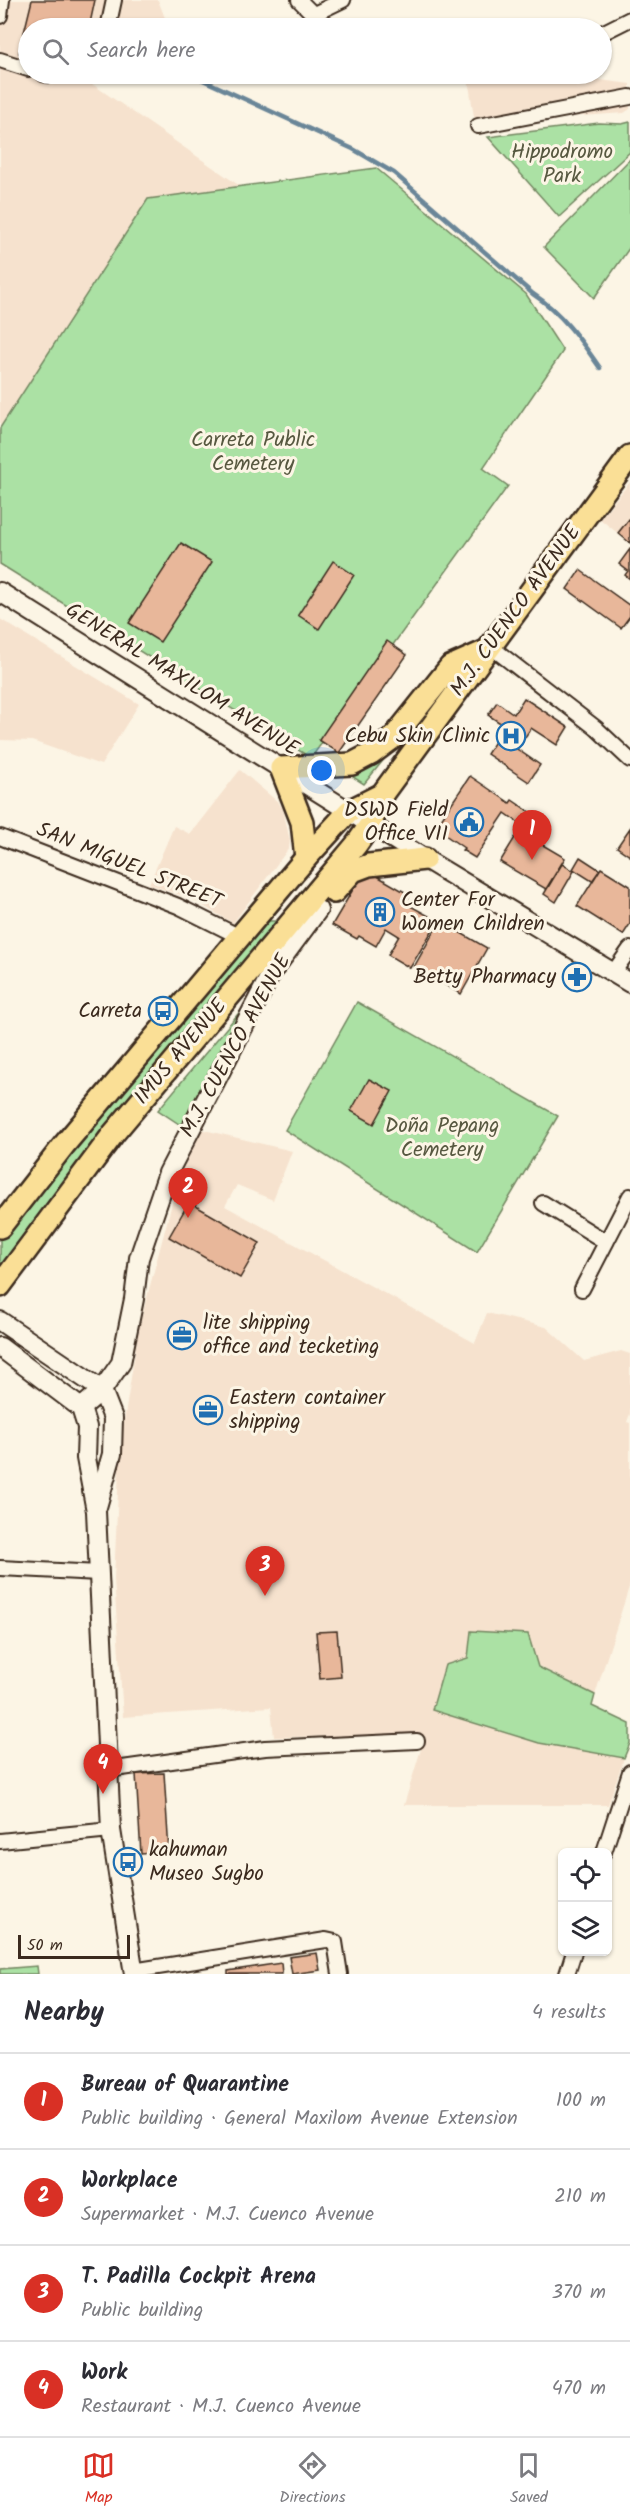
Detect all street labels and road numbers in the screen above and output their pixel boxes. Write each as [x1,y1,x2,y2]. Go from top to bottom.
street label: M.J. CUENCO AVENUE [442,518,590,704]
street label: GENERAL MAXILOM AVENUE [59,594,306,766]
street label: SAN MIGUEL STREET [31,814,228,919]
street label: M.J. CUENCO AVENUE [172,947,301,1144]
street label: IMUS AVENUE [126,991,236,1113]

